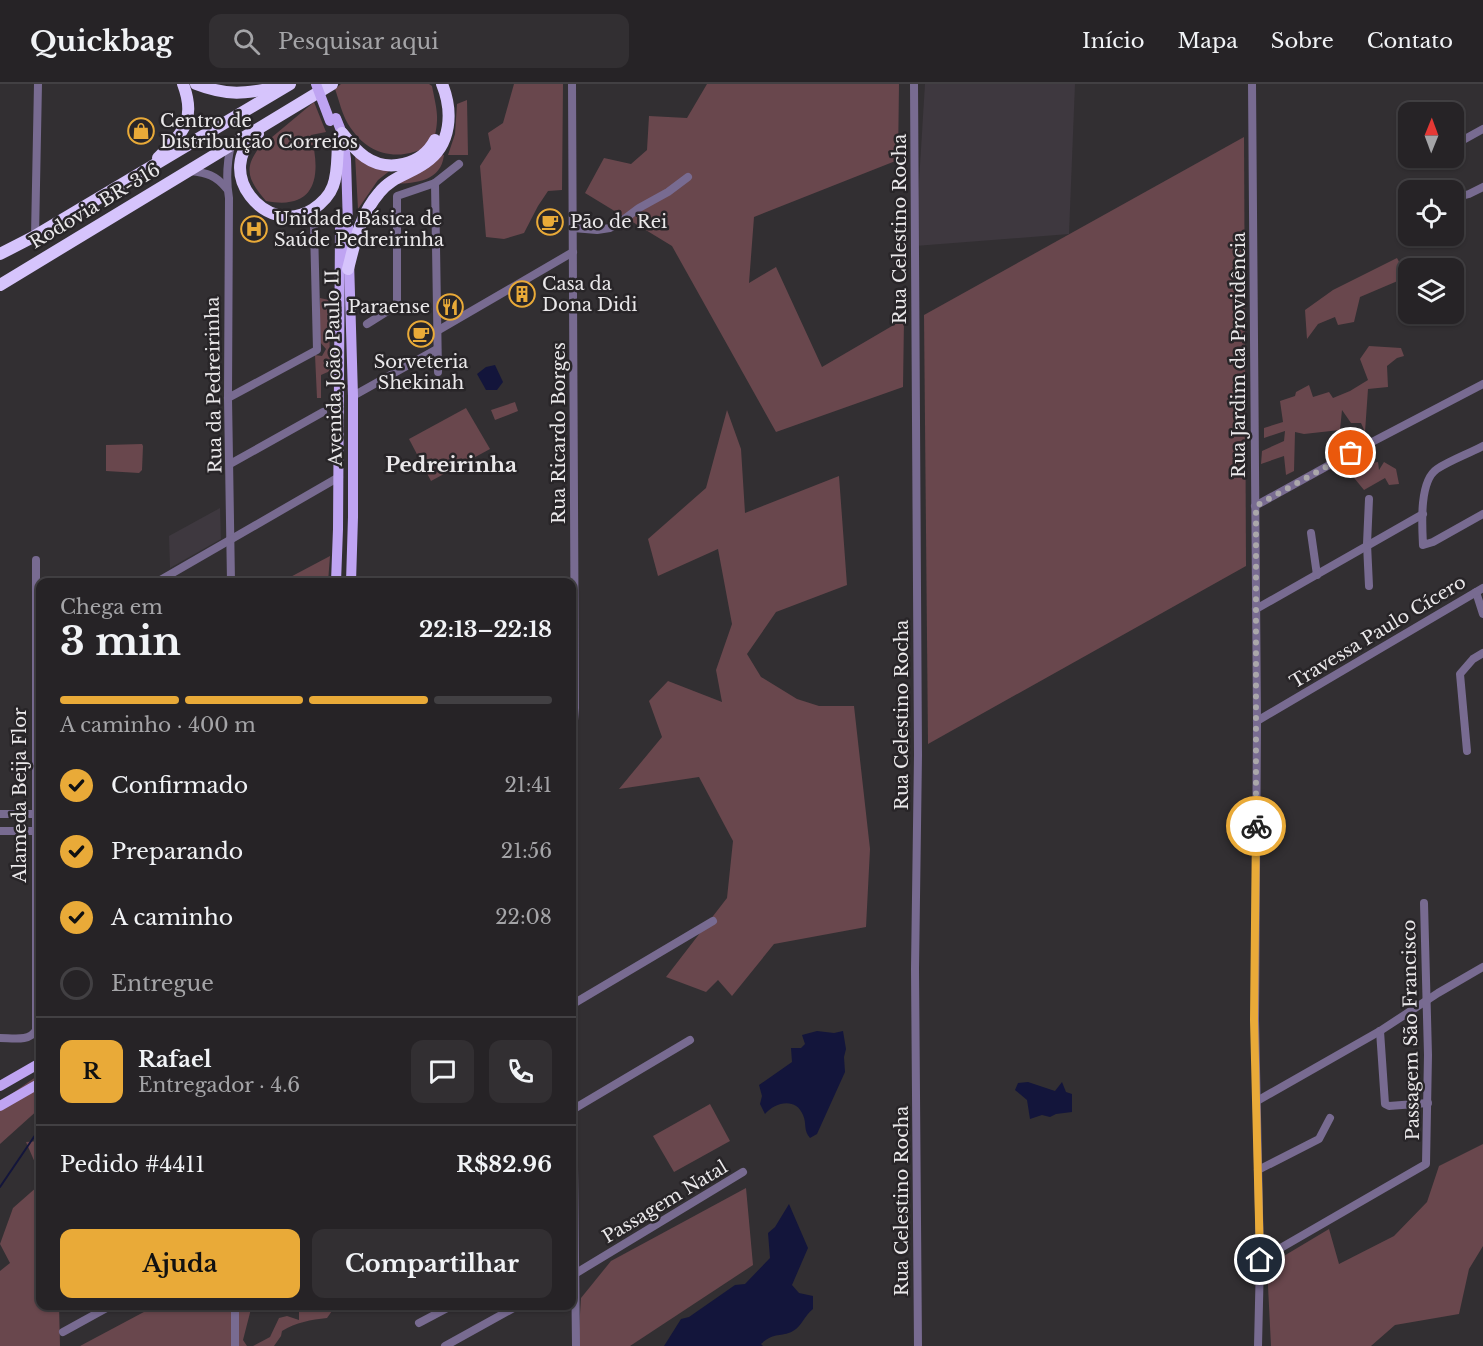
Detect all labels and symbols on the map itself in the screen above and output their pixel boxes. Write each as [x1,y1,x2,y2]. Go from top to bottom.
north arrow [1398,102,1464,168]
place label: Centro de Distribuição Correios [160,110,358,153]
shop icon: Centro de Distribuição Correios [126,116,156,146]
street label: Rua Celestino Rocha [889,134,911,324]
street label: Rodovia BR-316 [26,158,164,254]
cafe icon: Pão de Rei [535,207,565,237]
place label: Unidade Básica de Saúde Pedreirinha [274,208,444,251]
place label: Pão de Rei [570,211,667,233]
hospital icon: Unidade Básica de Saúde Pedreirinha [239,214,269,244]
street label: Rua Jardim da Providência [1228,232,1250,478]
street label: Avenida João Paulo II [321,270,347,467]
place label: Casa da Dona Didi [542,273,637,316]
building icon: Casa da Dona Didi [507,279,537,309]
restaurant icon: Paraense [435,292,465,322]
street label: Rua da Pedreirinha [201,296,227,474]
place label: Paraense [348,296,430,318]
cafe icon: Sorveteria Shekinah [406,319,436,349]
street label: Rua Ricardo Borges [548,342,570,524]
place label: Sorveteria Shekinah [374,351,468,394]
pin [1325,427,1376,478]
district label: Pedreirinha [385,452,517,478]
street label: Travessa Paulo Cícero [1286,571,1470,693]
street label: Rua Celestino Rocha [891,620,913,810]
street label: Alameda Beija Flor [9,707,31,884]
courier [1226,796,1286,856]
street label: Passagem São Francisco [1398,919,1424,1141]
street label: Rua Celestino Rocha [891,1106,913,1296]
street label: Passagem Natal [598,1156,732,1248]
pin [1234,1234,1285,1285]

